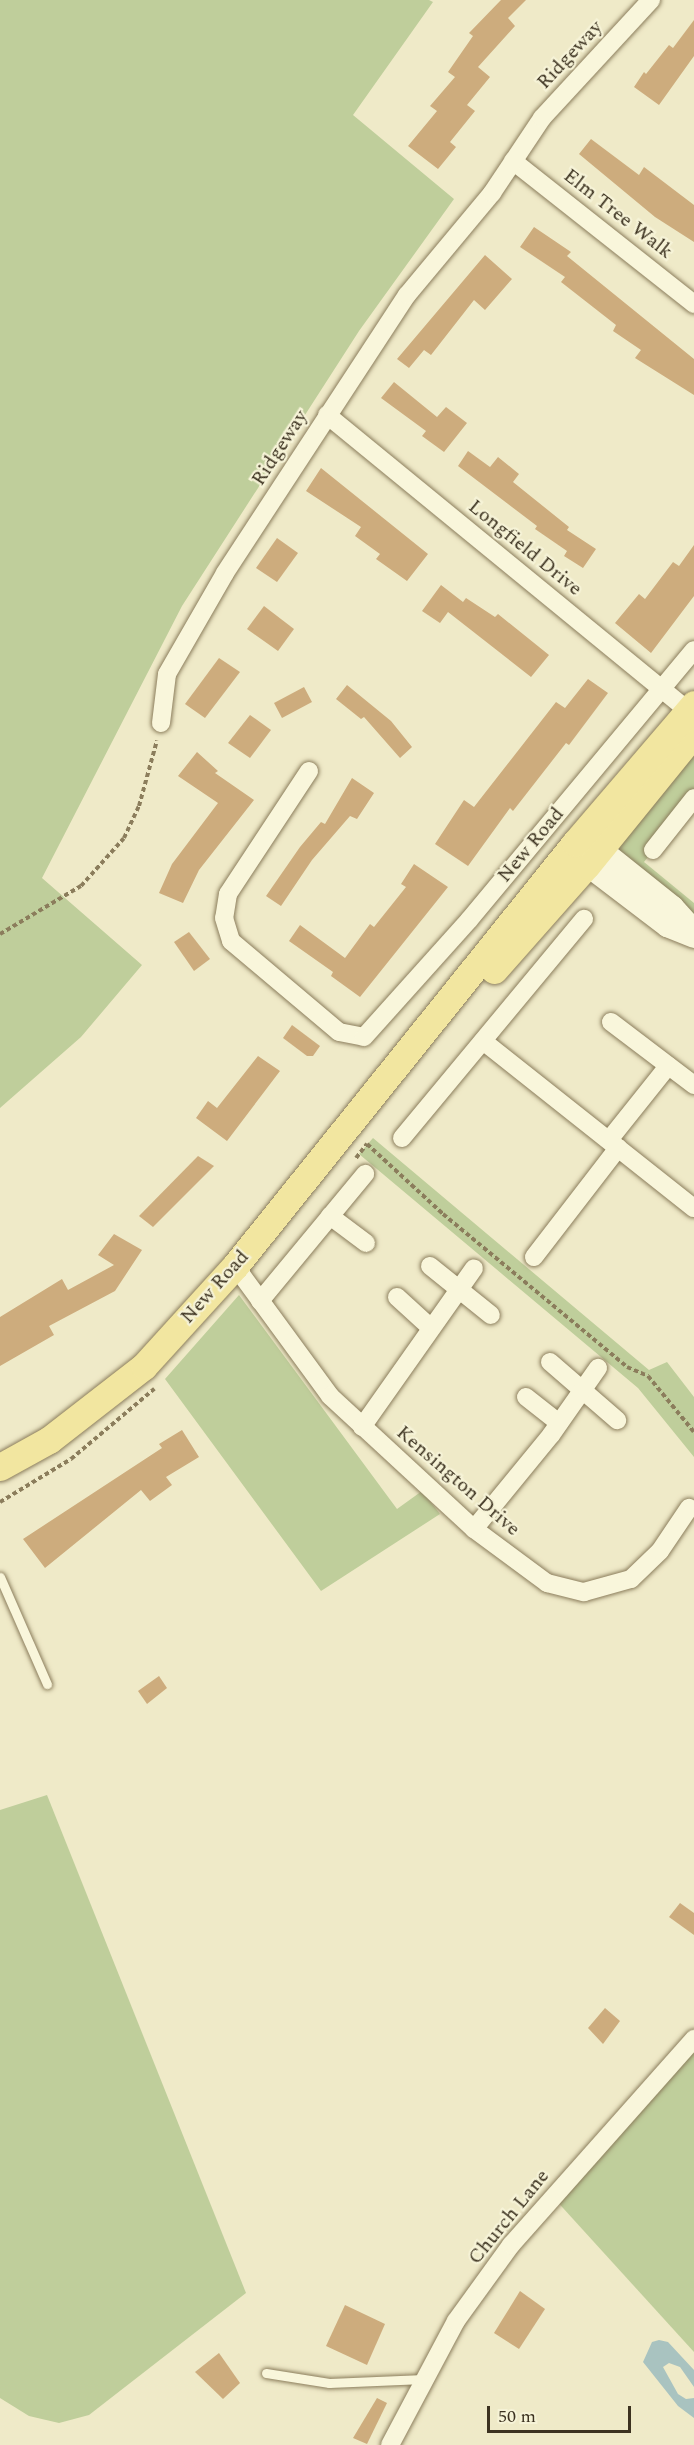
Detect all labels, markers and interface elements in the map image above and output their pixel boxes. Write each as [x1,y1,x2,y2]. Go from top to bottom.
street label: Ridgeway [532,16,608,94]
street label: Elm Tree Walk [559,164,677,264]
street label: Ridgeway [247,406,313,490]
street label: Longfield Drive [463,495,587,601]
street label: New Road [493,803,569,887]
street label: New Road [176,1245,254,1329]
street label: Kensington Drive [391,1421,525,1541]
street label: Church Lane [463,2165,555,2269]
scale bar [490,2394,634,2432]
text: 50 m [498,2403,536,2430]

